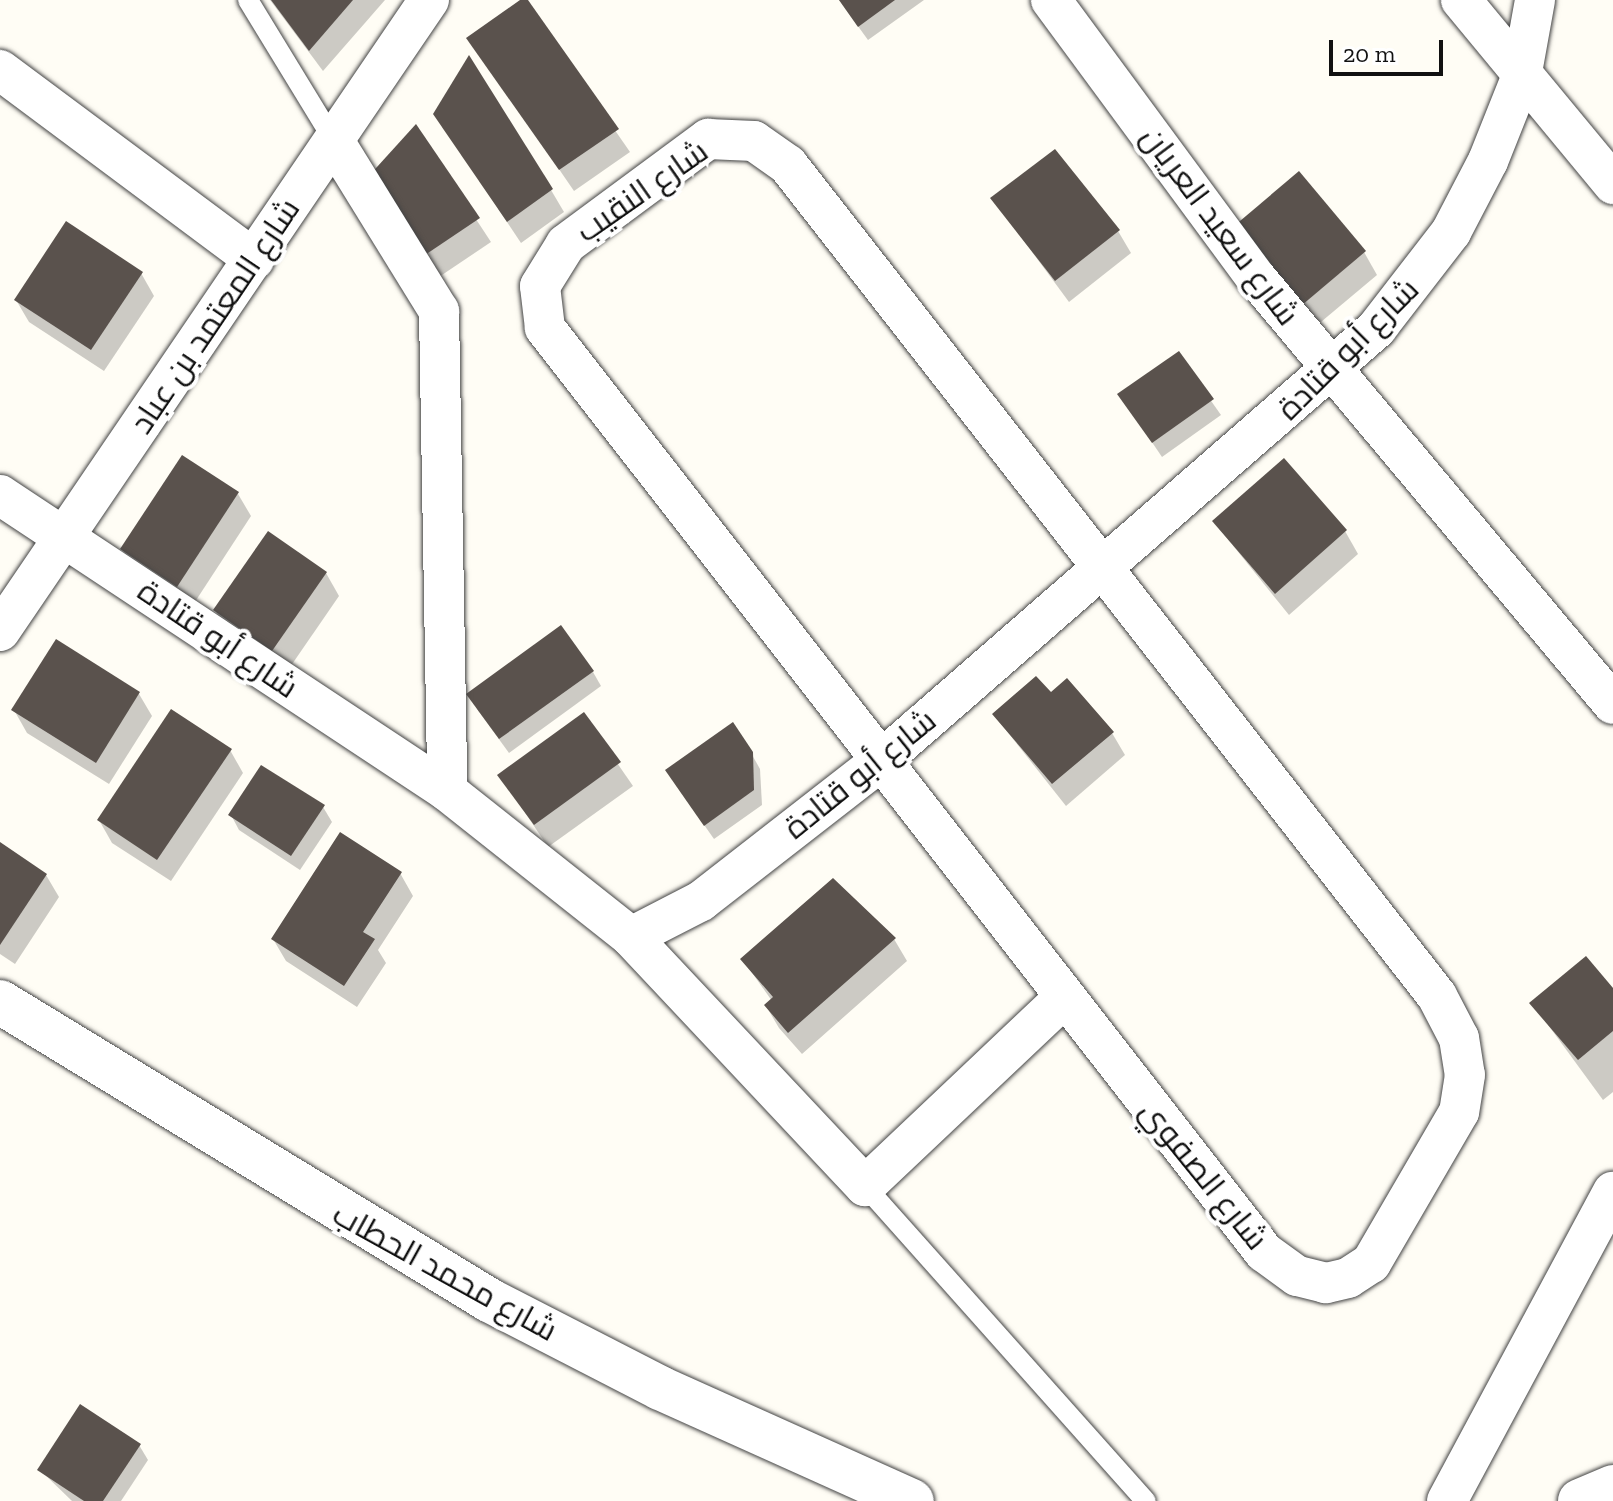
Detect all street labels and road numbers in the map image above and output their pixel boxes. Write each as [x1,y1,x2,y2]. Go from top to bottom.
street label: شارع سعيد العريان [1133,119,1307,333]
street label: شارع النقيب [569,132,715,250]
street label: شارع المعتمد بن عباد [122,191,308,441]
street label: شارع أبو قتادة [1269,270,1427,428]
street label: شارع أبو قتادة [131,571,305,707]
street label: شارع أبو قتادة [776,701,944,847]
street label: شارع الصفوي [1132,1092,1276,1258]
street label: شارع محمد الحطاب [326,1194,564,1350]

